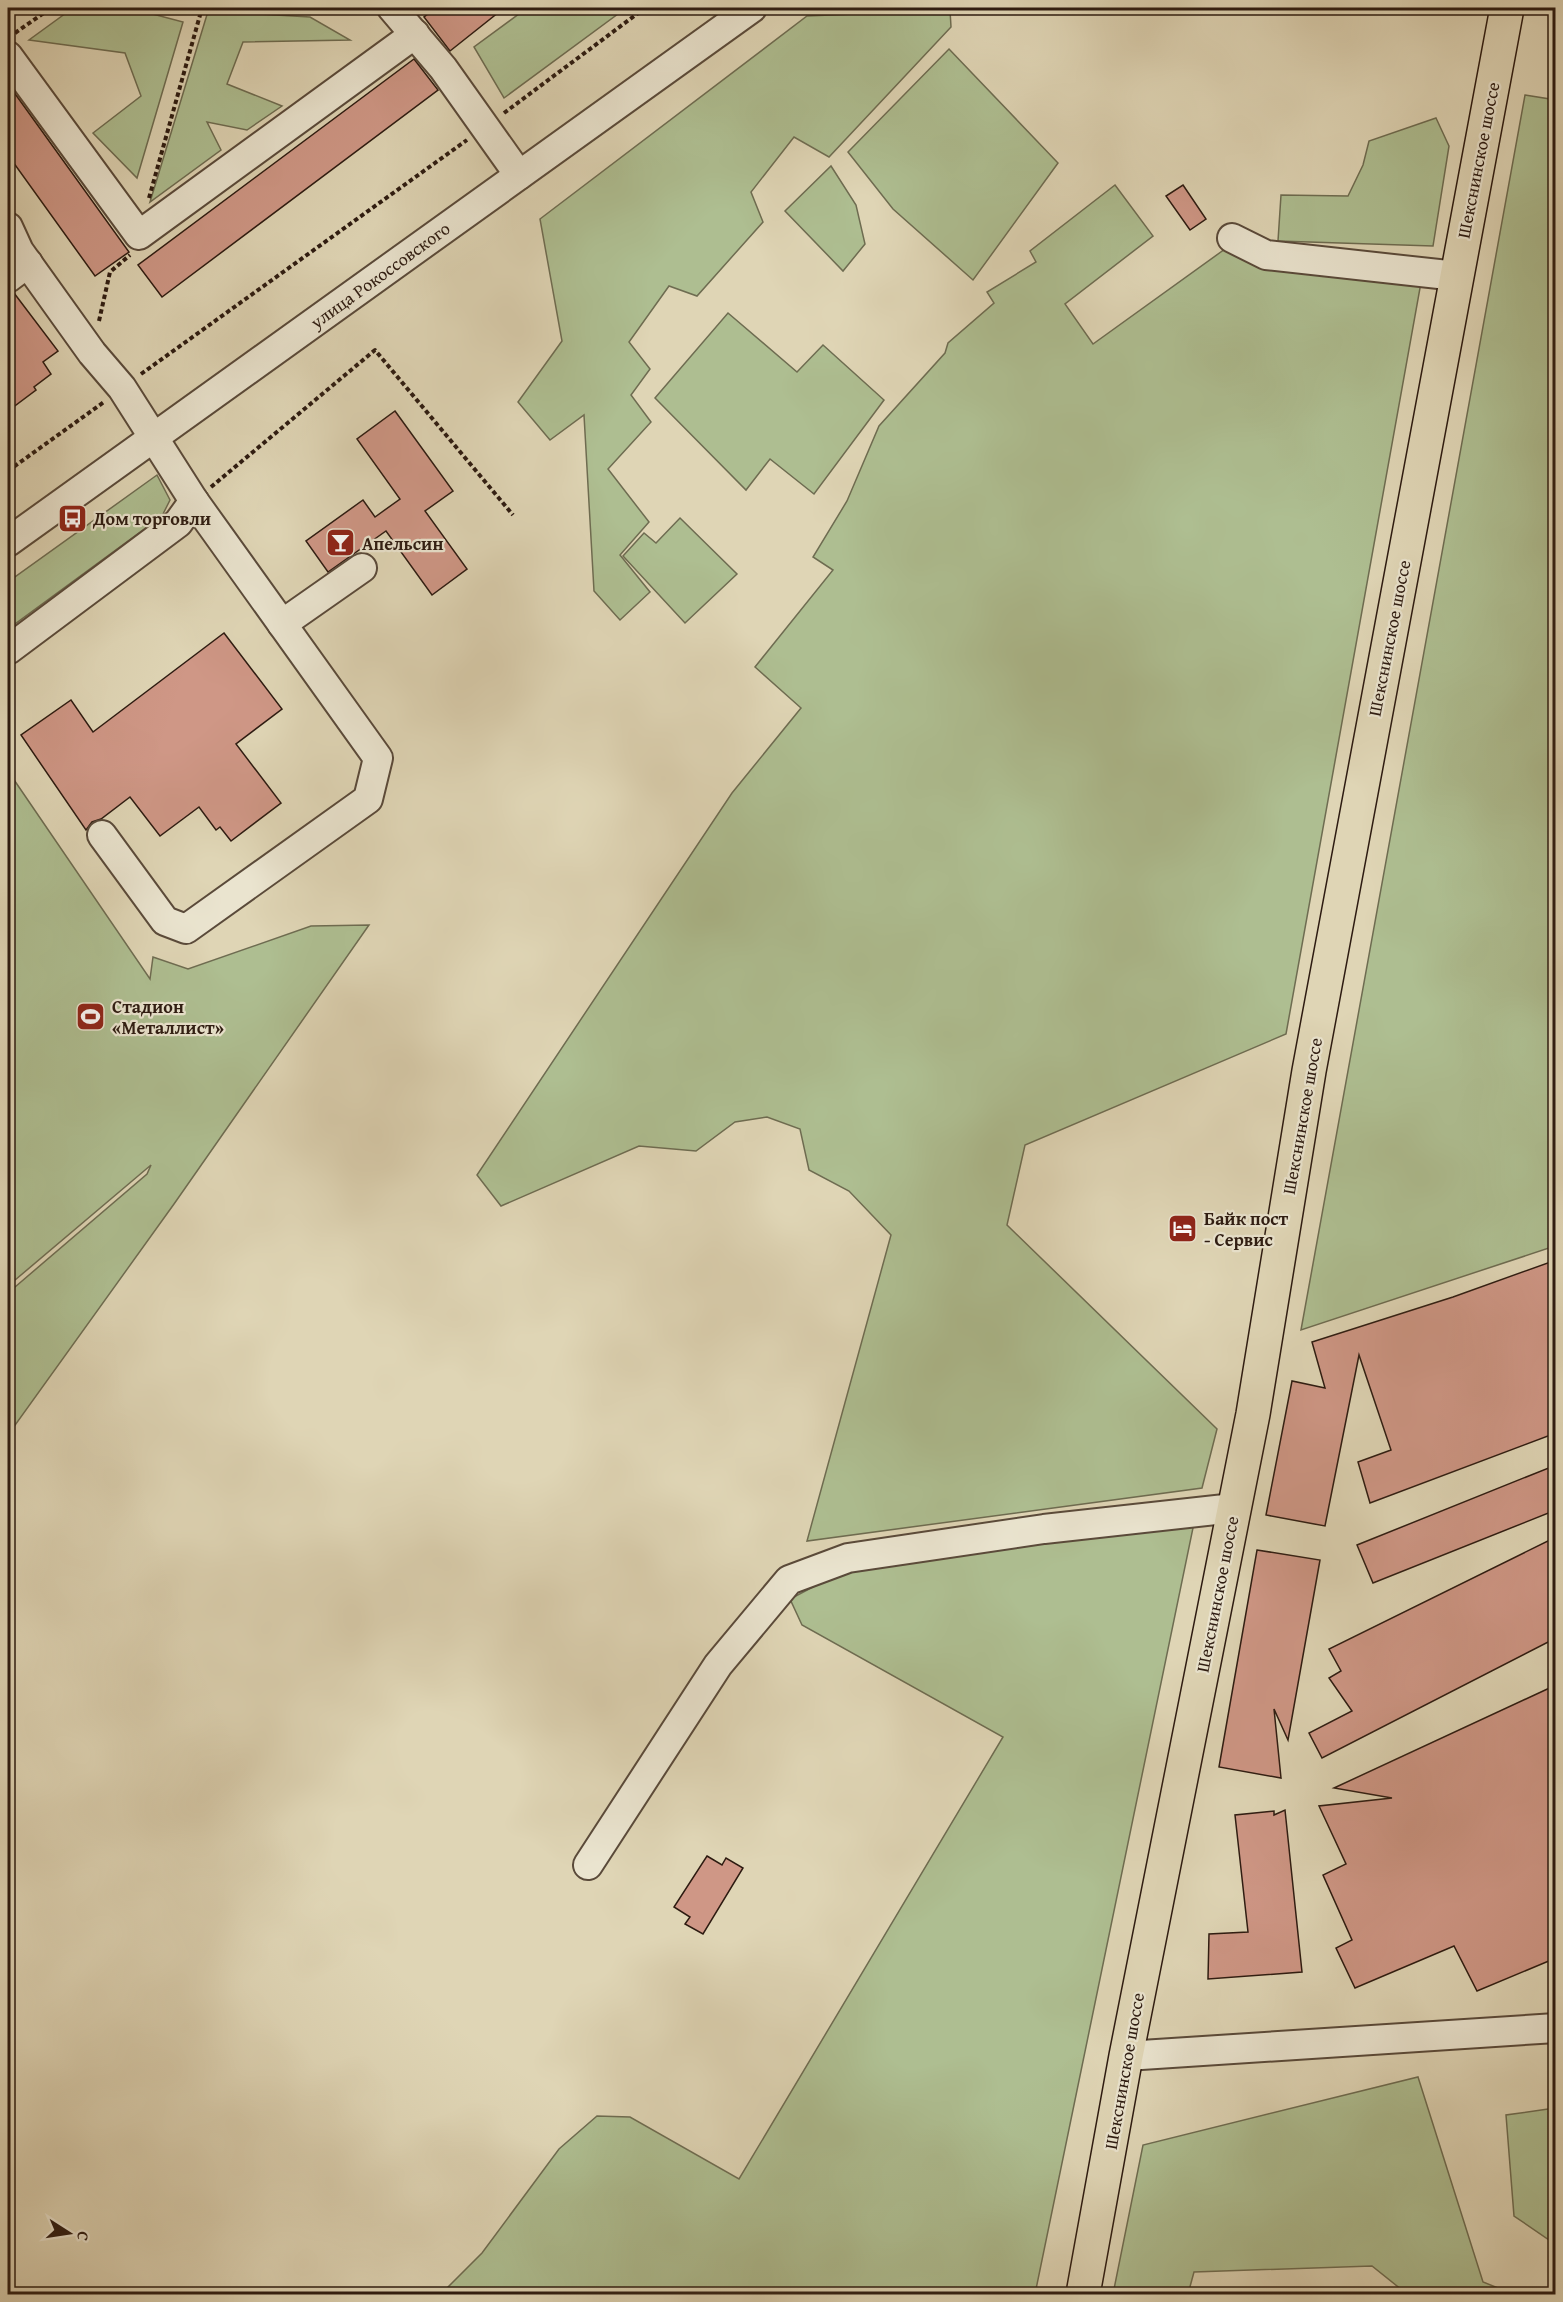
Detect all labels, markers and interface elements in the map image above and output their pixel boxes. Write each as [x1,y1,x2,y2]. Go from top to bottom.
street label: Шекснинское шоссе [1450,80,1506,240]
street label: улица Рокоссовского [304,215,456,336]
bus stop icon: Дом торговли [56,502,88,534]
place label: Дом торговли [92,505,211,532]
bar icon: Апельсин [325,527,357,559]
place label: Апельсин [362,530,443,557]
street label: Шекснинское шоссе [1361,558,1417,718]
place label: Стадион «Металлист» [112,993,224,1041]
sports icon: Стадион «Металлист» [75,1000,107,1032]
street label: Шекснинское шоссе [1275,1036,1329,1196]
place label: Байк пост - Сервис [1204,1205,1289,1253]
hotel icon: Байк пост - Сервис [1167,1212,1199,1244]
street label: Шекснинское шоссе [1189,1514,1245,1674]
street label: Шекснинское шоссе [1097,1991,1151,2151]
north arrow [39,2203,99,2263]
text: С [71,2229,96,2243]

